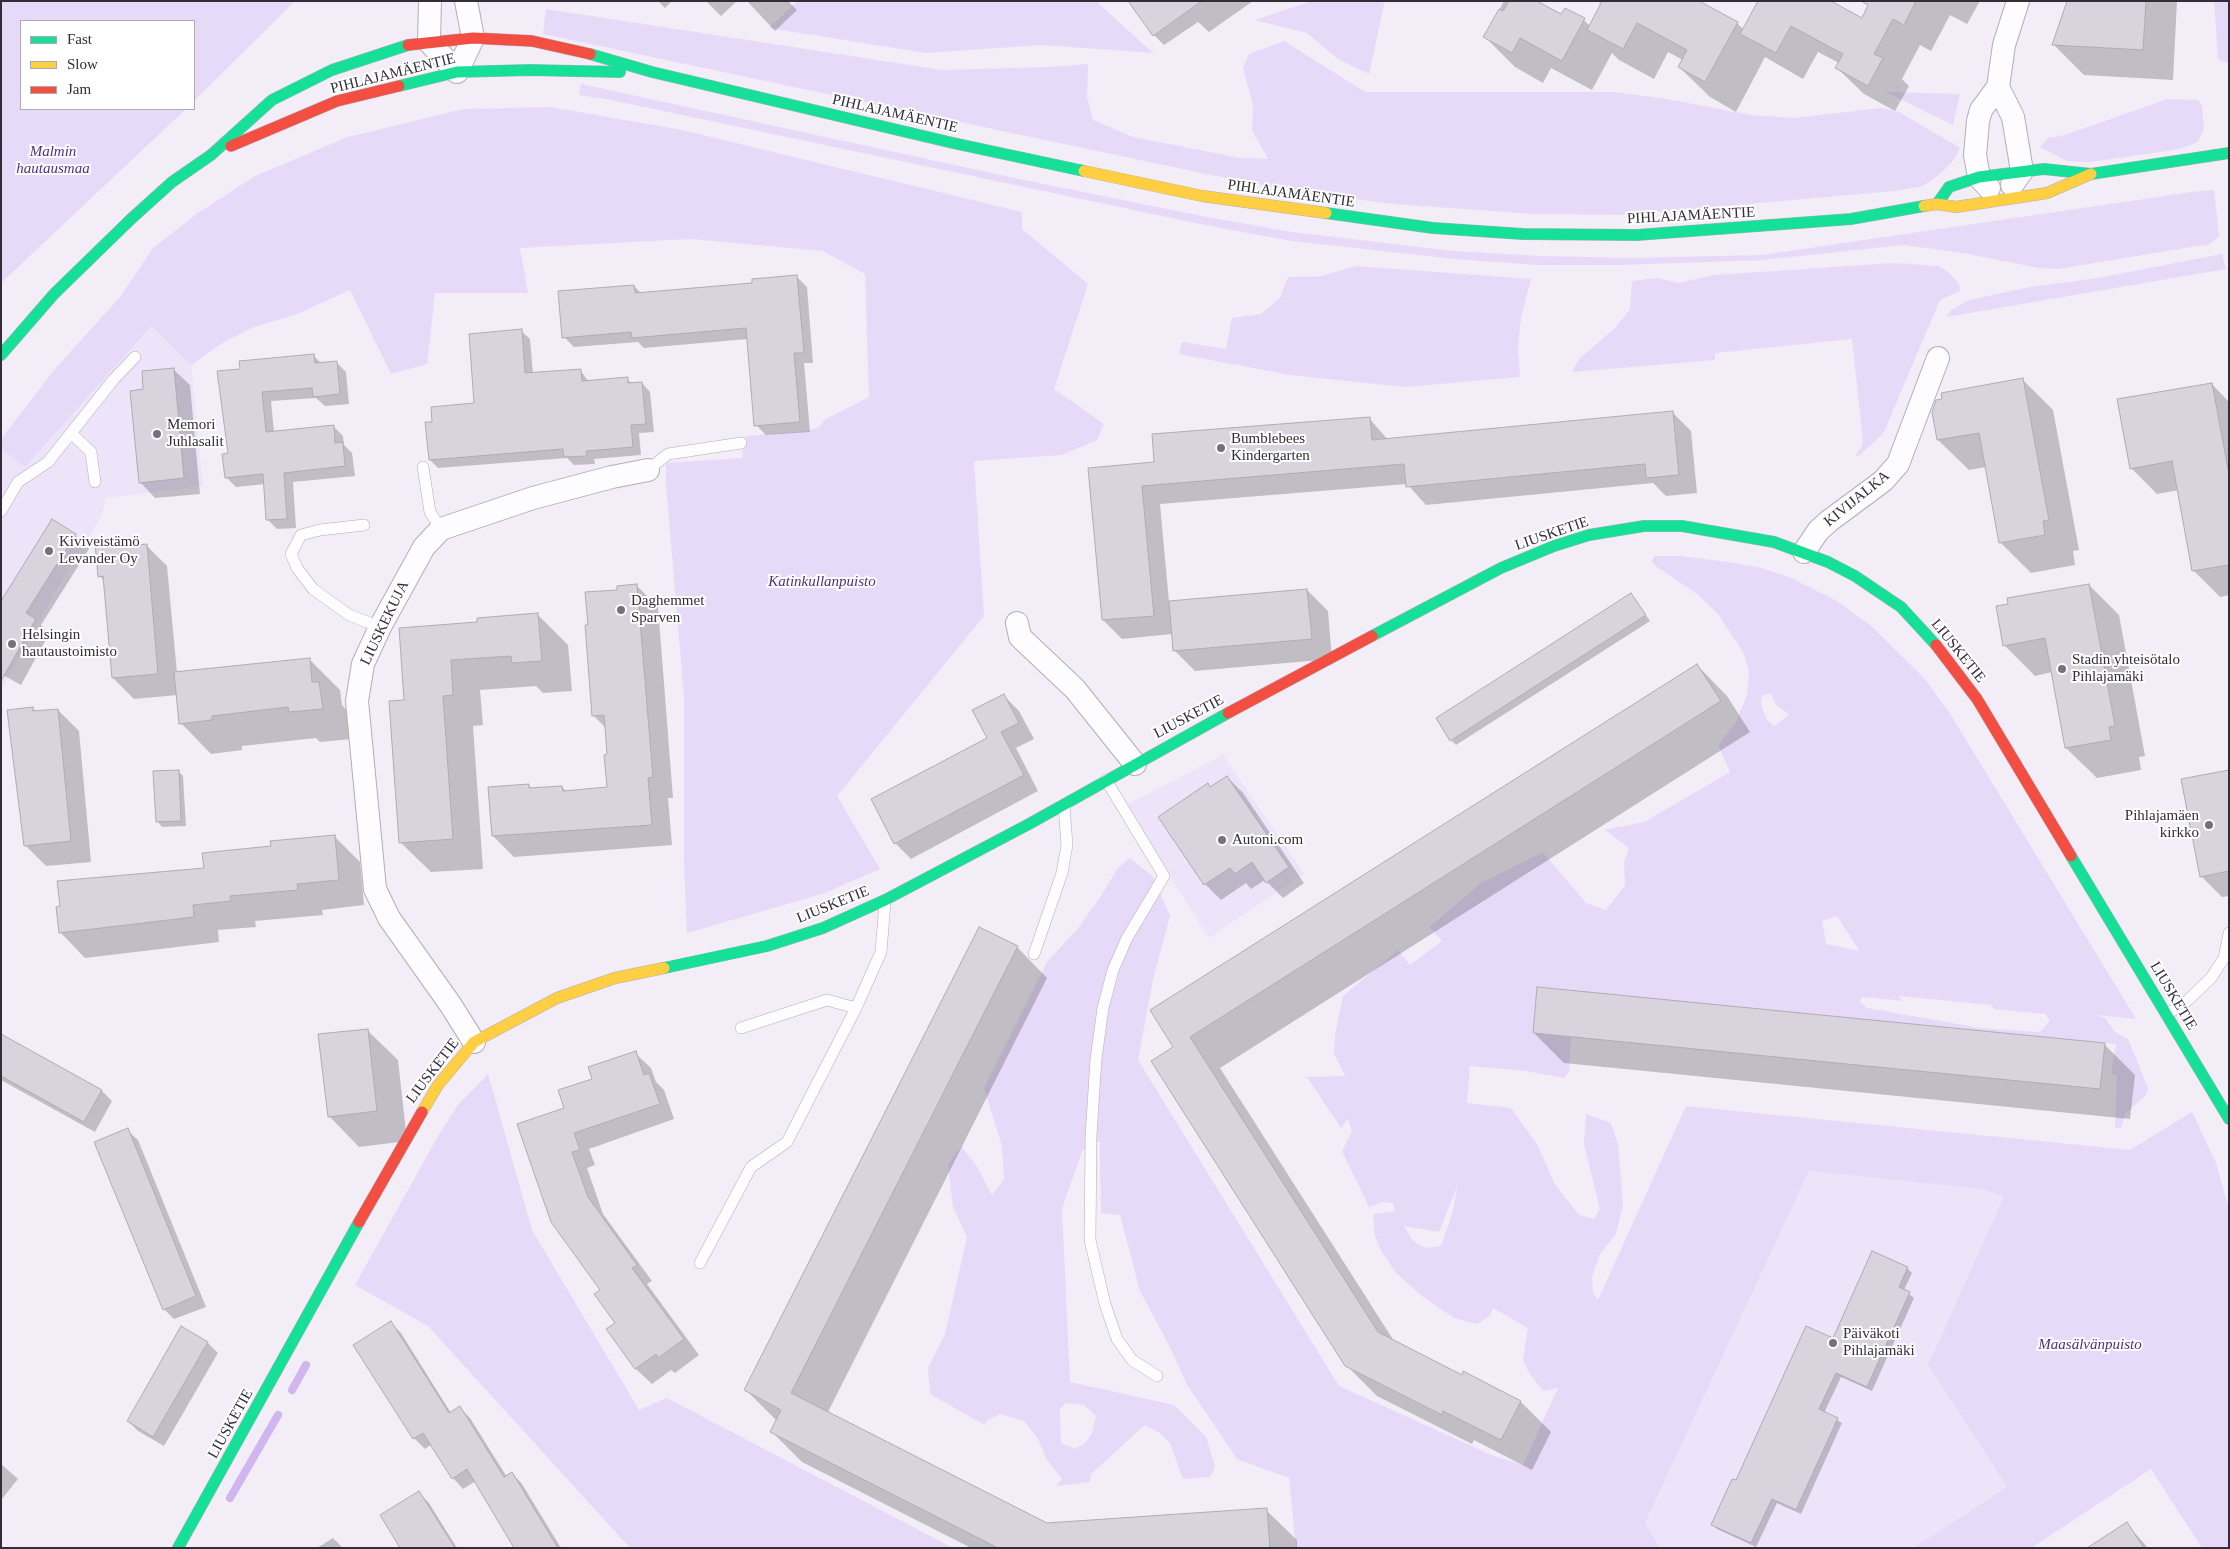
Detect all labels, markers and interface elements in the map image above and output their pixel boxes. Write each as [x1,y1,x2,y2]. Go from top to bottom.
legend [20,20,195,110]
text: Fast [67,31,92,47]
street label: PIHLAJAMÄENTIE [329,50,457,98]
text: Slow [67,56,98,72]
text: Jam [67,81,91,97]
street label: PIHLAJAMÄENTIE [830,91,960,137]
park label: Malmin hautausmaa [16,143,90,178]
street label: PIHLAJAMÄENTIE [1226,176,1356,212]
street label: PIHLAJAMÄENTIE [1626,204,1756,228]
place label: Memori Juhlasalit [167,416,224,451]
marker: Memori Juhlasalit [151,428,163,440]
place label: Bumblebees Kindergarten [1231,430,1310,465]
marker: Bumblebees Kindergarten [1215,442,1227,454]
street label: KIVIJALKA [1821,467,1893,531]
street label: LIUSKETIE [1513,513,1591,555]
place label: Kiviveistämö Levander Oy [59,533,140,568]
marker: Kiviveistämö Levander Oy [43,545,55,557]
park label: Katinkullanpuisto [768,573,876,591]
street label: LIUSKEKUJA [357,578,413,668]
place label: Daghemmet Sparven [631,592,704,627]
marker: Daghemmet Sparven [615,604,627,616]
street label: LIUSKETIE [1927,616,1989,686]
place label: Helsingin hautaustoimisto [22,626,117,661]
marker: Helsingin hautaustoimisto [6,638,18,650]
place label: Stadin yhteisötalo Pihlajamäki [2072,651,2180,686]
marker: Stadin yhteisötalo Pihlajamäki [2056,663,2068,675]
street label: LIUSKETIE [1151,691,1227,743]
place label: Pihlajamäen kirkko [2125,807,2199,842]
marker: Pihlajamäen kirkko [2203,819,2215,831]
place label: Autoni.com [1232,831,1303,849]
marker: Autoni.com [1216,834,1228,846]
street label: LIUSKETIE [794,882,872,928]
street label: LIUSKETIE [2146,959,2200,1033]
street label: LIUSKETIE [403,1035,463,1107]
place label: Päiväkoti Pihlajamäki [1843,1325,1915,1360]
park label: Maasälvänpuisto [2038,1336,2142,1354]
marker: Päiväkoti Pihlajamäki [1827,1337,1839,1349]
street label: LIUSKETIE [205,1386,257,1462]

